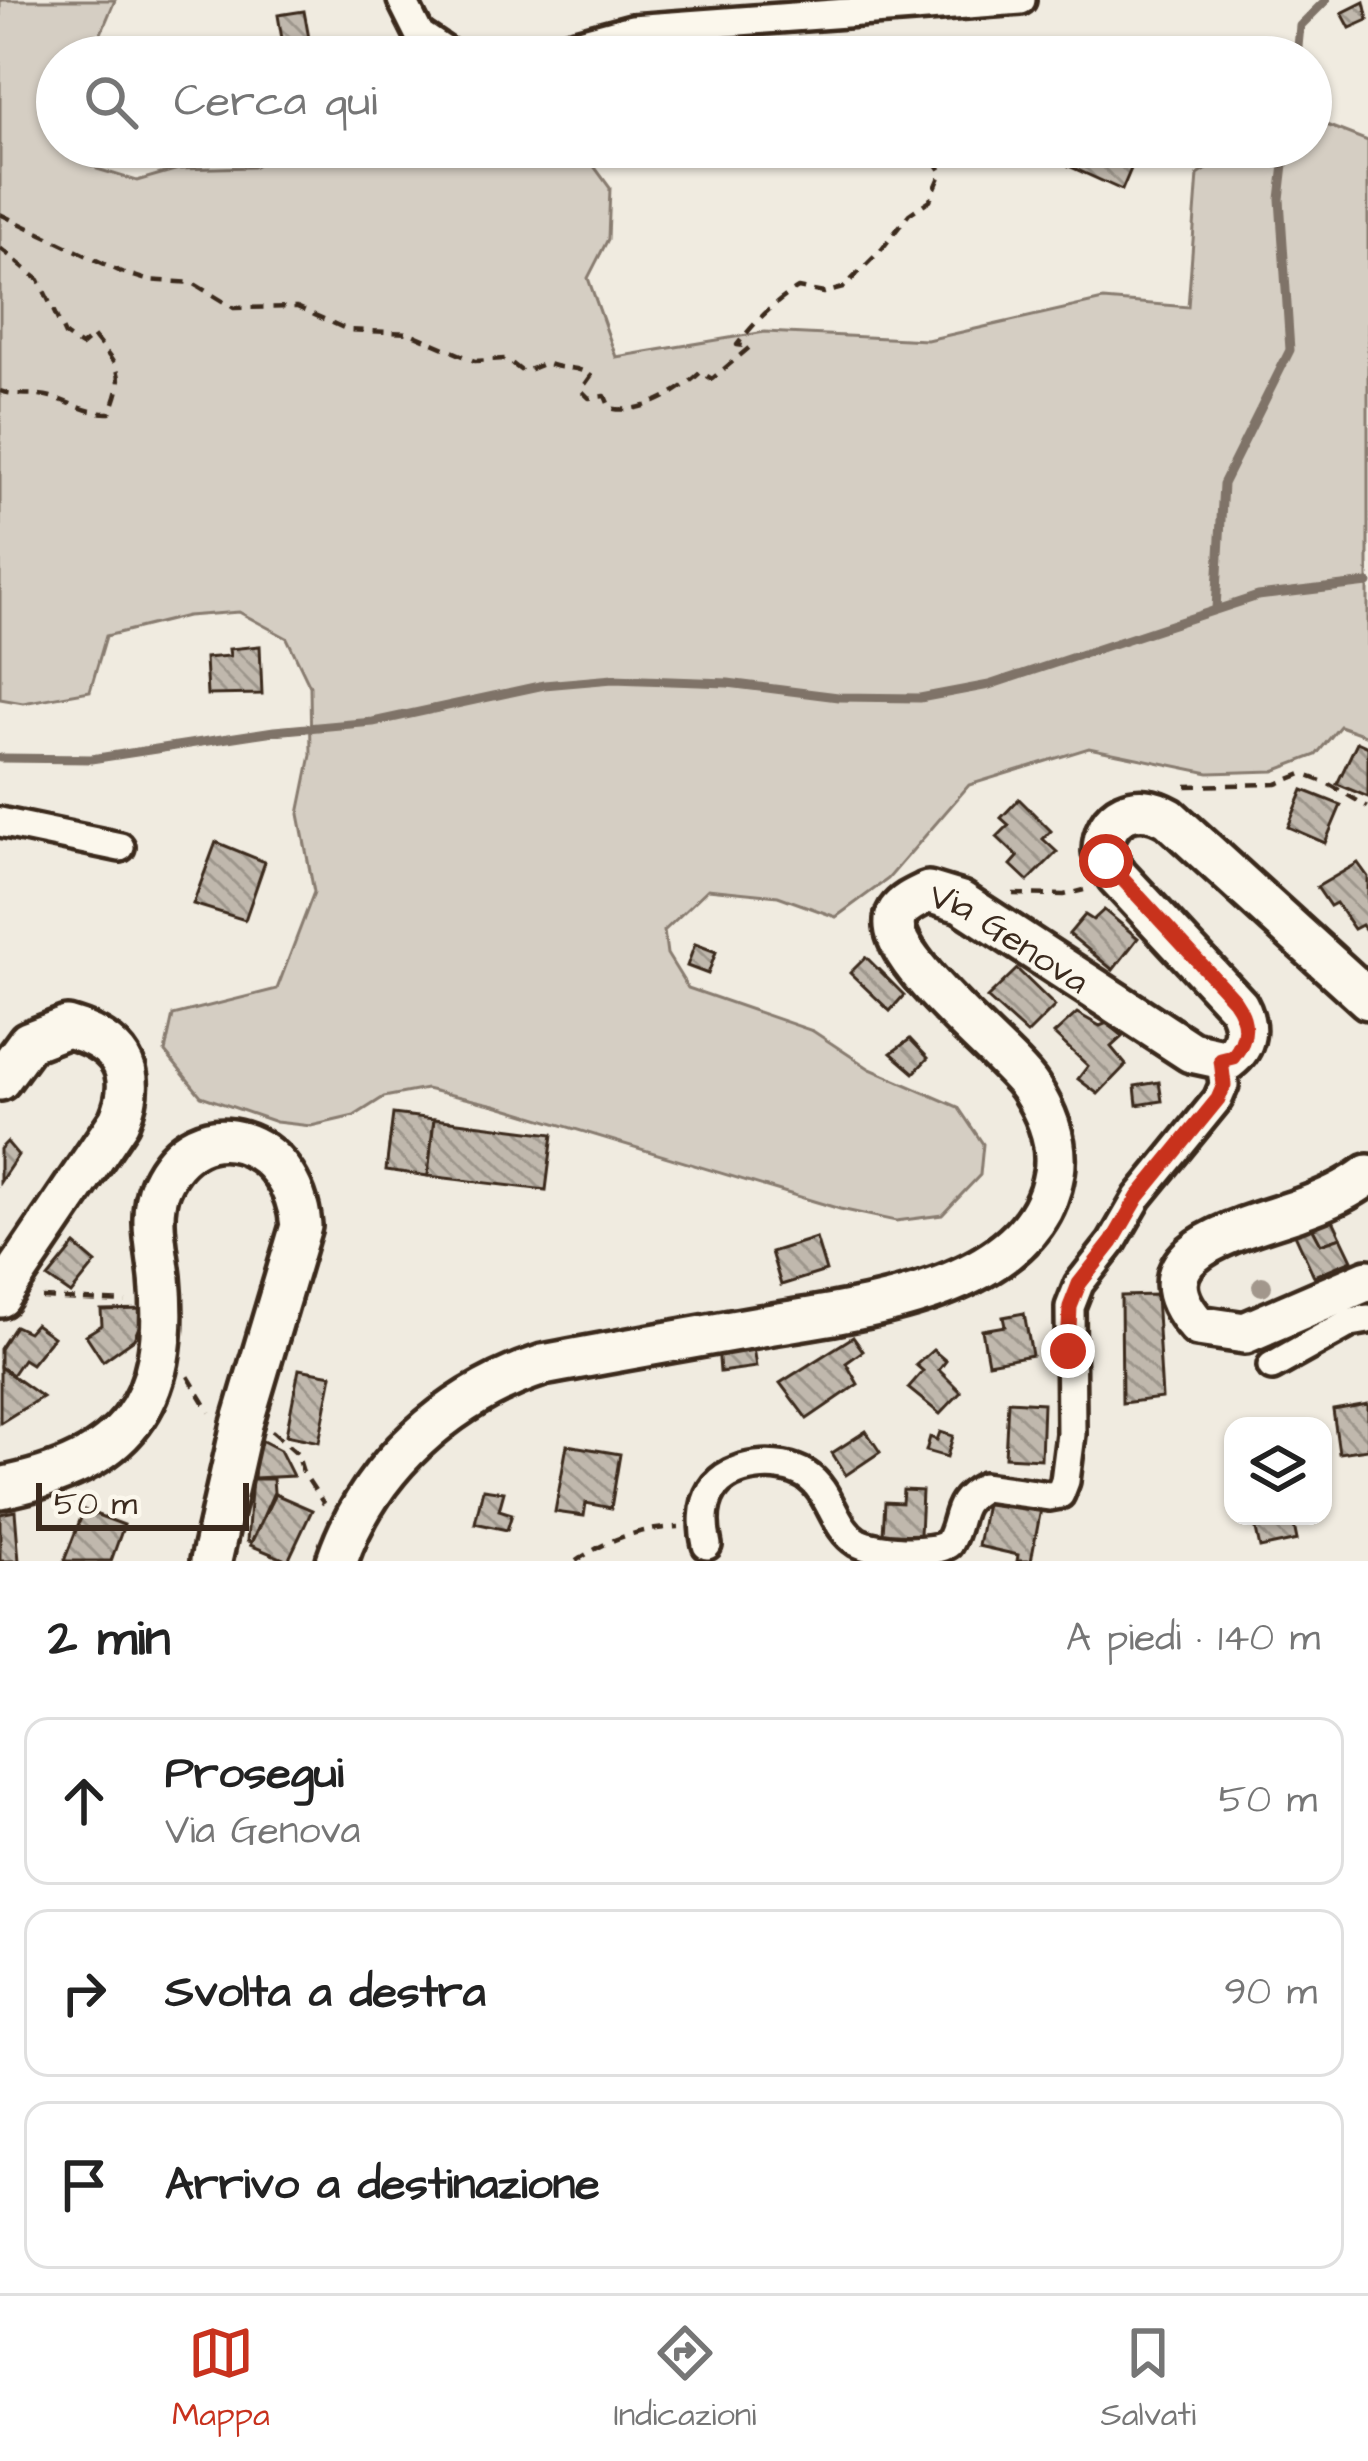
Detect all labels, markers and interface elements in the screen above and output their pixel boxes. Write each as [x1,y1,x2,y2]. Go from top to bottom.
search box [36,36,1332,168]
icon: search [78,69,144,135]
text: Cerca qui [174,71,377,133]
route start [1079,834,1133,888]
street label: Via Genova [923,871,1099,1007]
route end [1041,1324,1095,1378]
map controls [1224,1417,1332,1525]
button: layers [1224,1417,1332,1525]
scale bar [36,1477,249,1530]
text: 50 m [54,1481,137,1527]
text: 2 min [48,1604,171,1675]
text: A piedi · 140 m [1066,1612,1320,1666]
text: Prosegui [165,1743,344,1805]
icon: ahead [51,1768,117,1834]
text: 50 m [1219,1774,1317,1828]
text: Via Genova [165,1805,360,1859]
icon: right [51,1960,117,2026]
text: Svolta a destra [165,1962,486,2024]
text: 90 m [1224,1966,1317,2020]
icon: arrive [51,2152,117,2218]
text: Arrivo a destinazione [165,2154,600,2216]
tab: Mappa [172,2320,270,2438]
tab: Indicazioni [614,2320,756,2438]
tab: Salvati [1100,2320,1196,2438]

